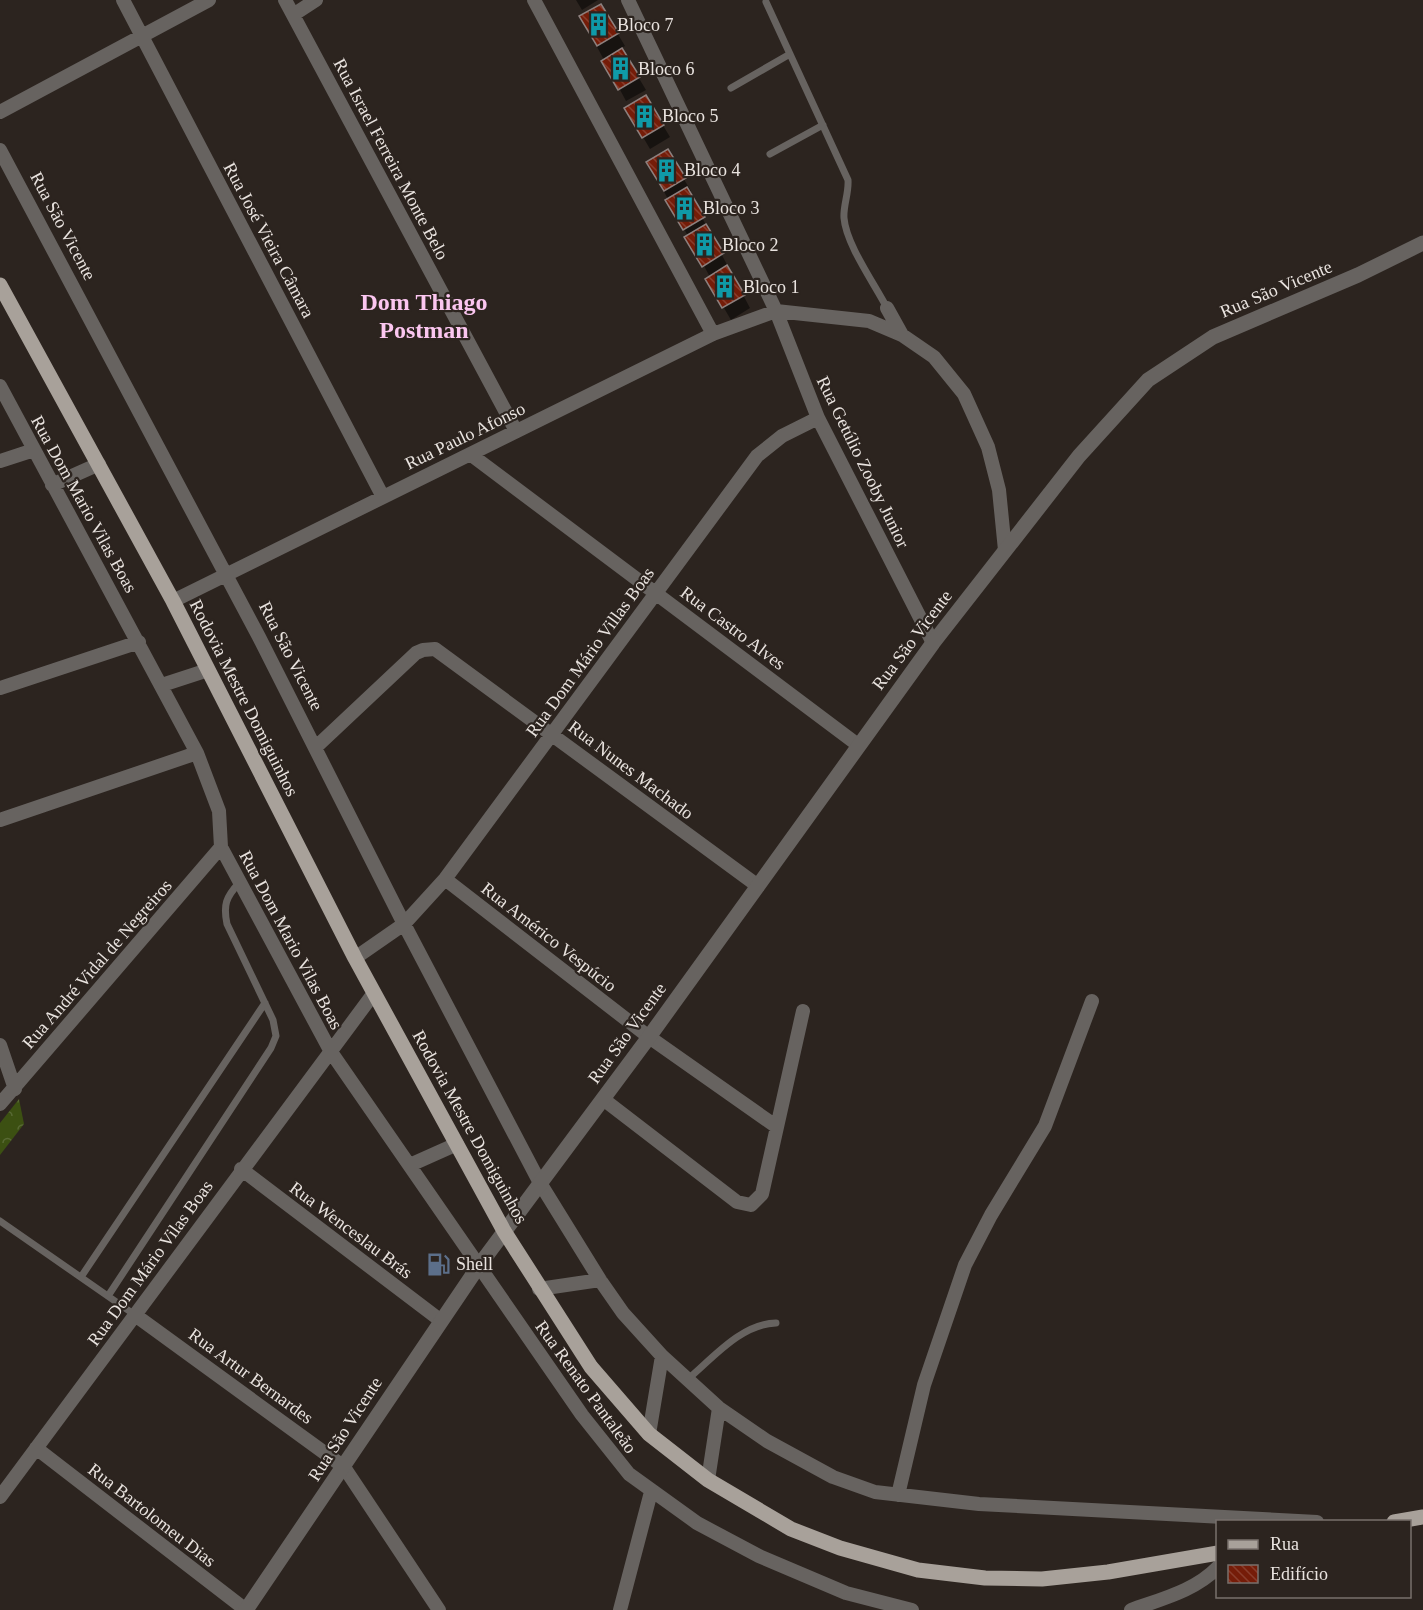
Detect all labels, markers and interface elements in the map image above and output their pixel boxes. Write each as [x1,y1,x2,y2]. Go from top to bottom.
building icon: Bloco 7 [586,12,612,38]
place label: Bloco 7 [617,15,674,35]
street label: Rua Israel Ferreira Monte Belo [329,55,453,263]
building icon: Bloco 6 [607,56,633,82]
place label: Bloco 6 [638,59,695,79]
building icon: Bloco 5 [631,103,657,129]
place label: Bloco 5 [662,106,719,126]
building icon: Bloco 4 [653,157,679,183]
street label: Rua José Vieira Câmara [220,159,318,321]
place label: Bloco 4 [684,160,741,180]
street label: Rua São Vicente [26,169,100,283]
building icon: Bloco 3 [672,195,698,221]
place label: Bloco 3 [703,198,760,218]
building icon: Bloco 2 [691,232,717,258]
place label: Bloco 2 [722,235,779,255]
street label: Rua São Vicente [1217,256,1335,322]
building icon: Bloco 1 [712,274,738,300]
place label: Bloco 1 [743,277,800,297]
district label: Dom Thiago Postman [361,289,487,343]
street label: Rua Getúlio Zooby Junior [813,373,913,551]
street label: Rua Paulo Afonso [402,398,528,474]
street label: Rua Dom Mario Vilas Boas [27,412,141,596]
street label: Rua Dom Mário Villas Boas [522,563,658,741]
street label: Rua Castro Alves [677,582,789,674]
street label: Rua São Vicente [868,586,956,694]
street label: Rodovia Mestre Domiguinhos [186,596,302,800]
street label: Rua São Vicente [255,598,327,714]
street label: Rua Nunes Machado [565,717,697,823]
street label: Rua Dom Mario Vilas Boas [235,847,347,1033]
street label: Rua André Vidal de Negreiros [18,875,176,1053]
street label: Rua Américo Vespúcio [478,878,620,996]
street label: Rua São Vicente [584,979,670,1087]
street label: Rodovia Mestre Domiguinhos [408,1027,532,1227]
street label: Rua Dom Mário Vilas Boas [83,1176,217,1350]
street label: Rua Wenceslau Brás [286,1177,416,1283]
fuel station icon: Shell [425,1251,451,1277]
place label: Shell [456,1254,493,1274]
street label: Rua Renato Pantaleão [531,1317,641,1457]
street label: Rua Artur Bernardes [185,1324,317,1428]
street label: Rua São Vicente [304,1373,386,1485]
street label: Rua Bartolomeu Dias [84,1459,220,1571]
legend [1216,1520,1411,1598]
text: Rua [1270,1534,1299,1554]
text: Edifício [1270,1564,1328,1584]

